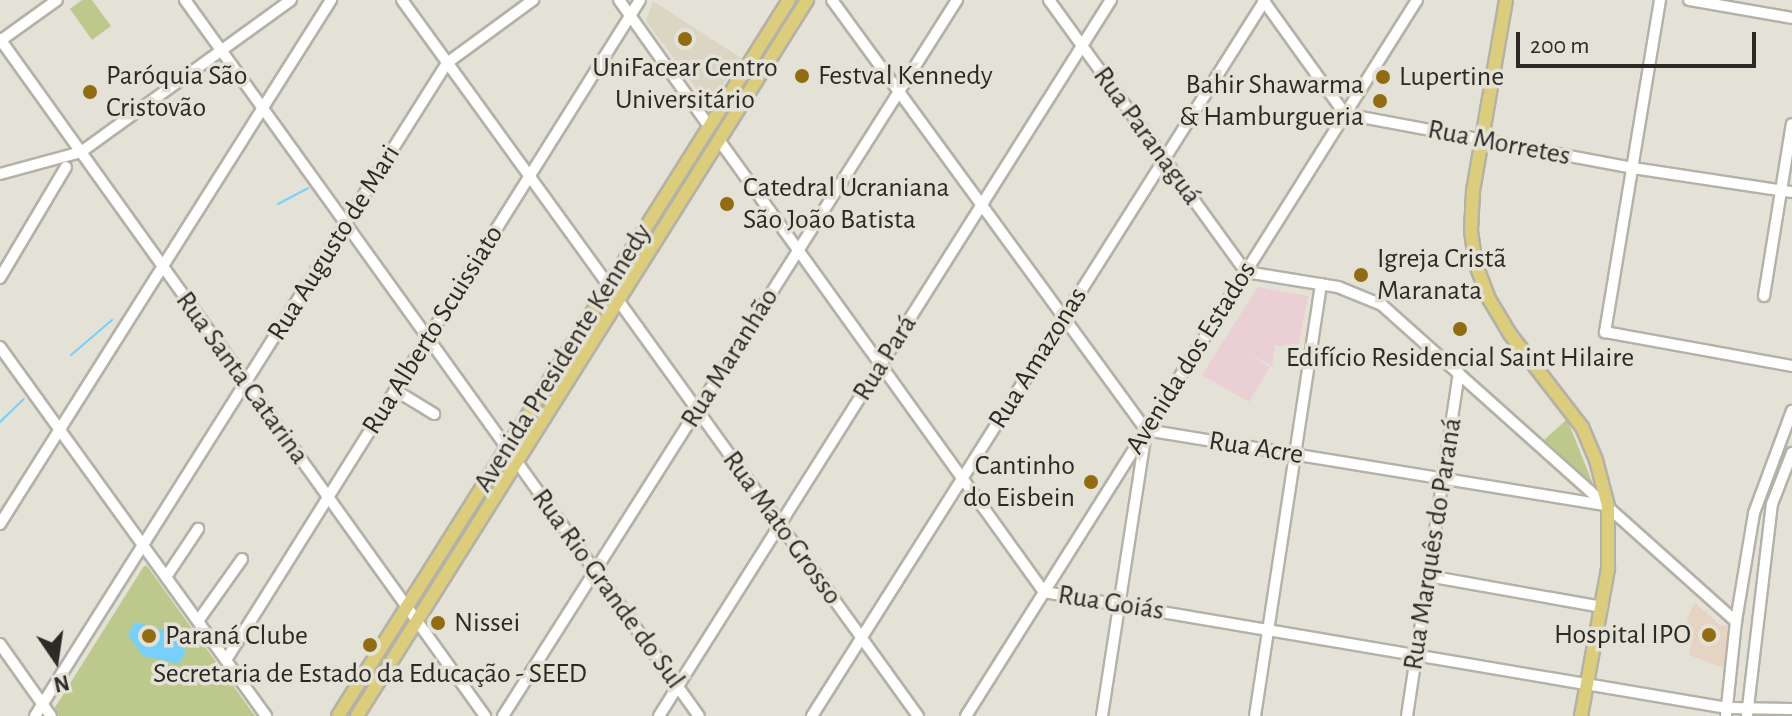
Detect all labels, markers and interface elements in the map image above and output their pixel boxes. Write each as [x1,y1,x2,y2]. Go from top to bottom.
scale bar [1520,16,1760,66]
marker: UniFacear Centro Universitário [676,30,694,48]
text: 200 m [1530,34,1589,58]
place label: UniFacear Centro Universitário [592,51,778,117]
place label: Paróquia São Cristovão [106,59,247,125]
place label: Festval Kennedy [818,59,993,93]
street label: Rua Paranaguá [1086,60,1208,212]
place label: Lupertine [1399,60,1504,94]
marker: Festval Kennedy [793,67,811,85]
place label: Bahir Shawarma & Hamburgueria [1179,68,1364,134]
marker: Lupertine [1374,68,1392,86]
marker: Paróquia São Cristovão [81,83,99,101]
marker: Bahir Shawarma & Hamburgueria [1371,92,1389,110]
street label: Rua Morretes [1425,113,1573,173]
street label: Rua Augusto de Mari [260,139,408,347]
place label: Catedral Ucraniana São João Batista [743,171,950,237]
marker: Catedral Ucraniana São João Batista [718,195,736,213]
street label: Avenida Presidente Kennedy [467,218,659,498]
street label: Rua Alberto Scuissiato [355,219,511,441]
place label: Igreja Cristã Maranata [1377,242,1506,308]
street label: Avenida dos Estados [1118,255,1264,461]
marker: Igreja Cristã Maranata [1352,266,1370,284]
street label: Rua Amazonas [981,281,1095,435]
street label: Rua Maranhão [674,282,786,434]
street label: Rua Santa Catarina [168,285,316,471]
street label: Rua Pará [846,309,924,407]
marker: Edifício Residencial Saint Hilaire [1451,320,1469,338]
place label: Edifício Residencial Saint Hilaire [1286,341,1634,375]
street label: Rua Marquês do Paraná [1396,415,1470,673]
street label: Rua Acre [1206,424,1306,472]
street label: Rua Mato Grosso [715,445,849,611]
place label: Cantinho do Eisbein [963,449,1075,515]
marker: Cantinho do Eisbein [1082,473,1100,491]
street label: Rua Rio Grande do Sul [524,482,692,696]
street label: Rua Goiás [1056,578,1166,628]
place label: Nissei [454,606,520,640]
marker: Nissei [429,614,447,632]
place label: Hospital IPO [1554,618,1691,652]
place label: Paraná Clube [165,619,308,653]
north arrow [16,620,96,700]
marker: Hospital IPO [1698,624,1720,646]
marker: Paraná Clube [140,627,158,645]
marker: Secretaria de Estado da Educação - SEED [361,636,379,654]
place label: Secretaria de Estado da Educação - SEED [153,657,587,691]
text: N [51,671,71,696]

